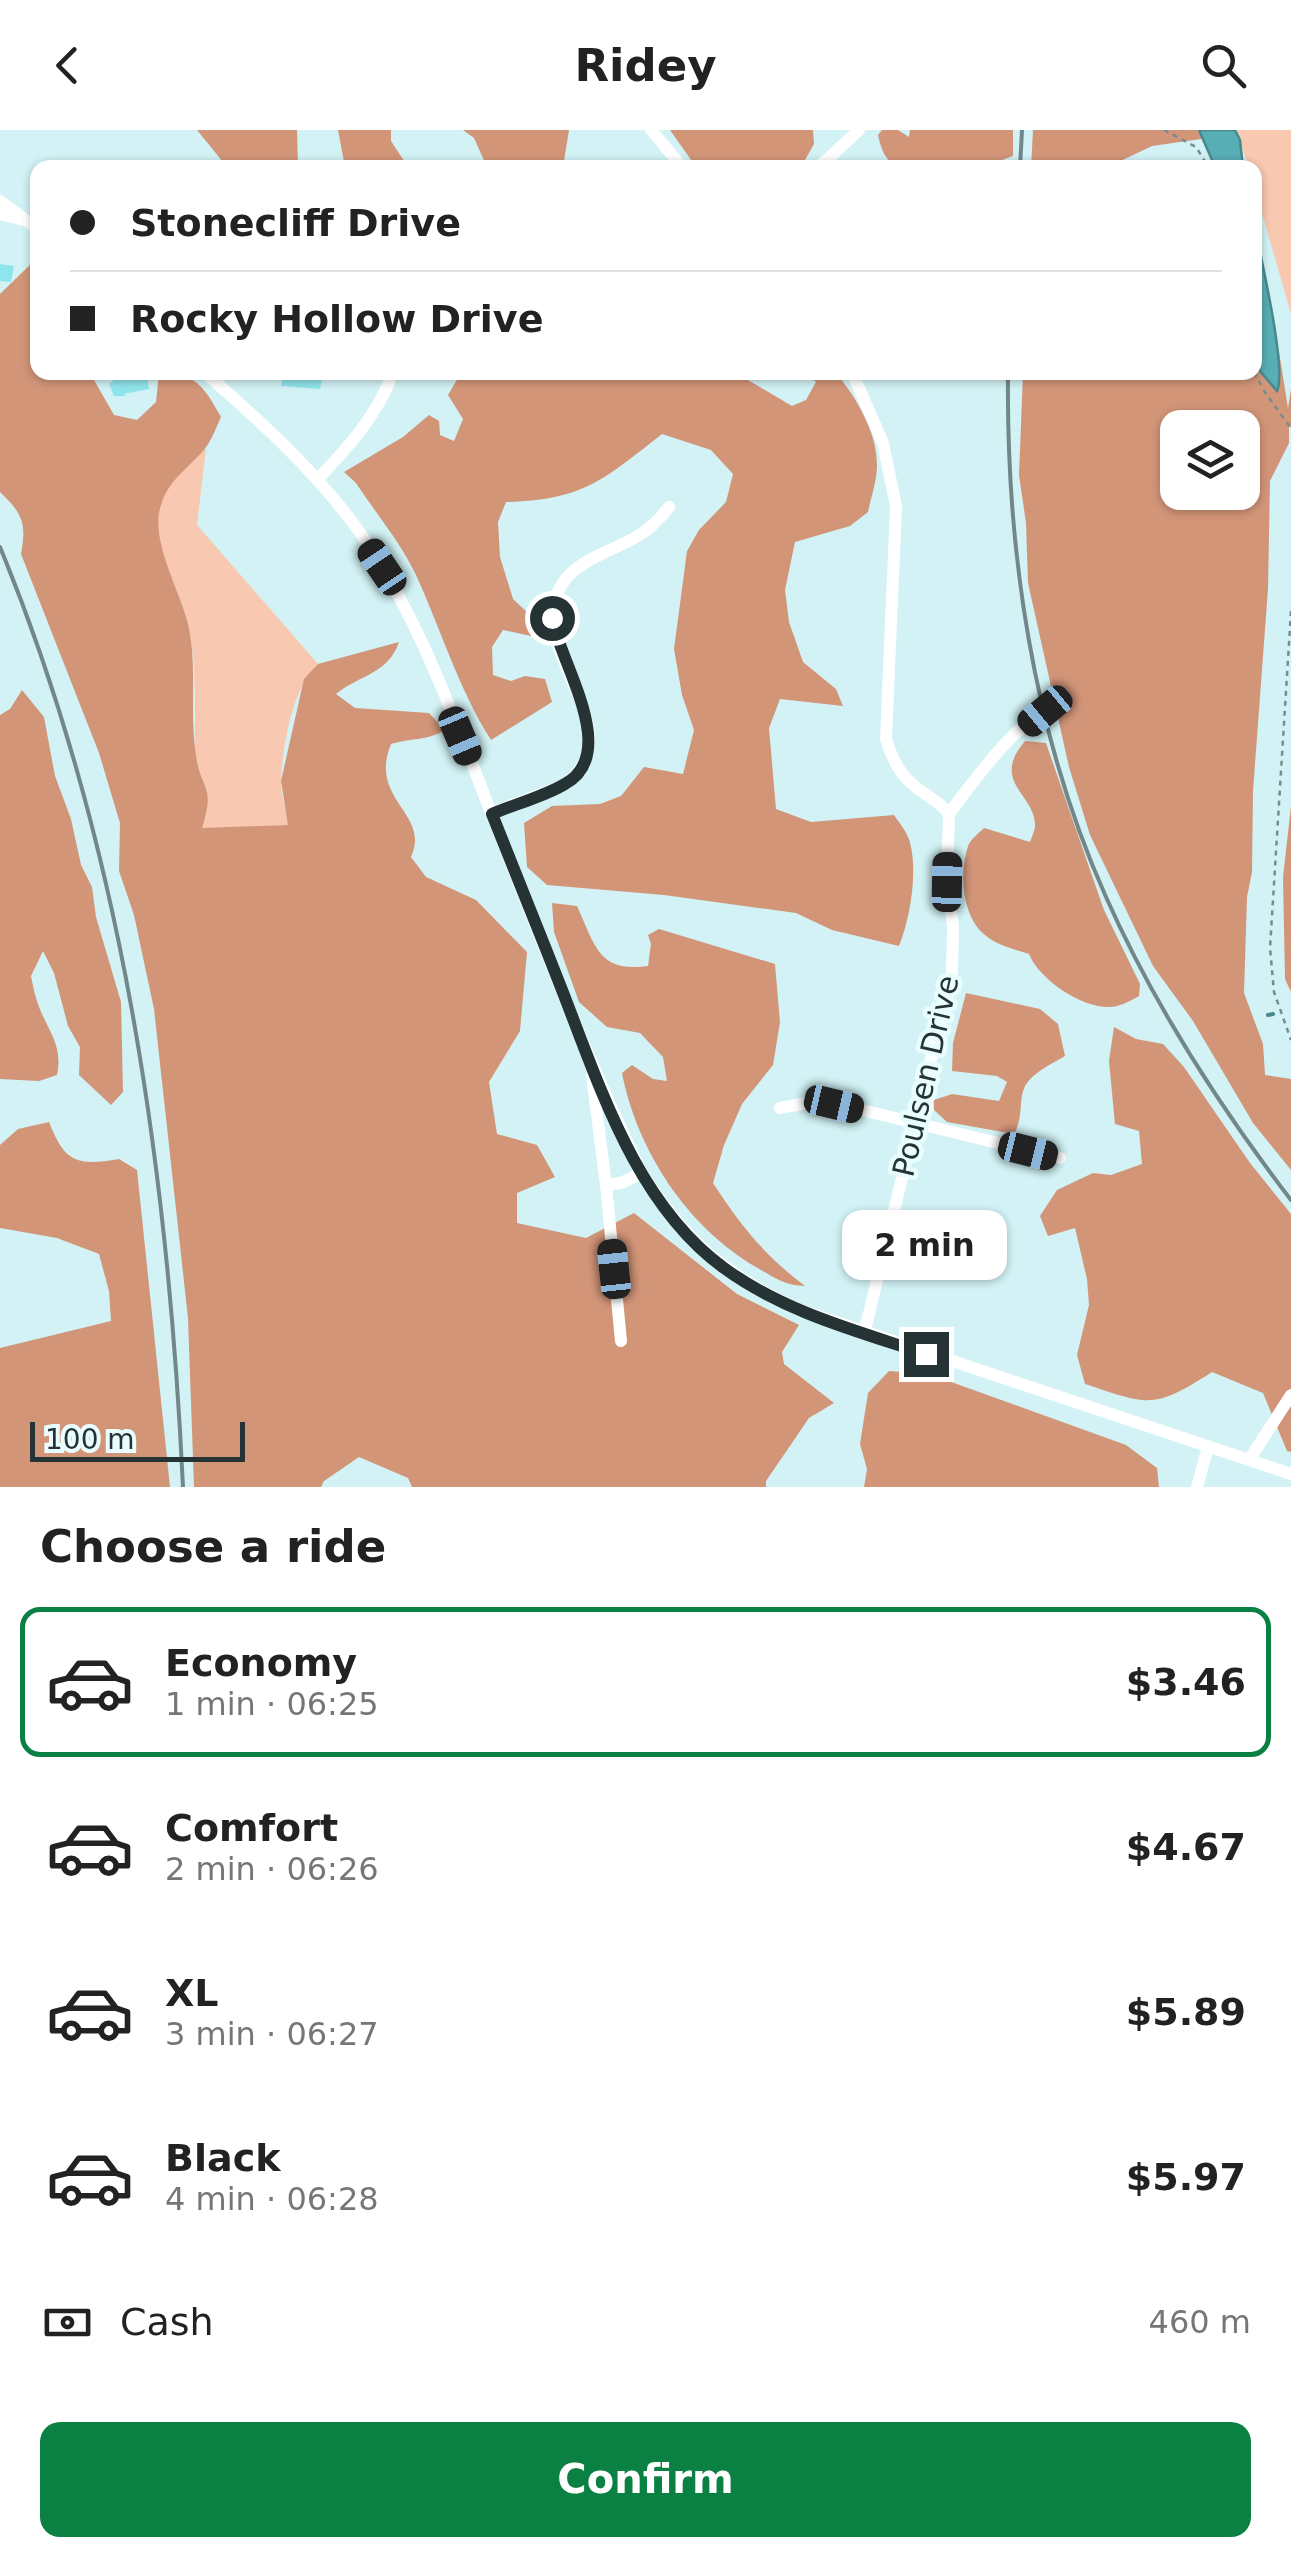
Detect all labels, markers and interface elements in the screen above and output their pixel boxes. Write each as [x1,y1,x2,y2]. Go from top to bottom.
icon: back [40,38,95,93]
icon: search [1196,38,1251,93]
text: Ridey [574,39,717,92]
text: Stonecliff Drive [130,201,461,245]
text: Rocky Hollow Drive [130,297,543,341]
map controls [1160,410,1260,510]
button: layers [1160,410,1260,510]
car [353,534,411,600]
route start [530,596,575,641]
car [1012,680,1078,742]
car [434,703,486,769]
car [931,852,963,912]
street label: Poulsen Drive [885,972,966,1180]
car [801,1083,867,1125]
car [995,1129,1061,1173]
callout: 2 min [844,1209,1008,1279]
text: 2 min [874,1226,975,1264]
car [596,1238,632,1300]
route end [904,1332,949,1377]
scale bar [30,1417,245,1462]
text: 100 m [45,1423,135,1456]
text: Choose a ride [40,1520,386,1573]
icon: car [45,1637,135,1727]
text: Economy [165,1641,357,1685]
text: $3.46 [1126,1660,1246,1704]
text: 1 min · 06:25 [165,1685,379,1723]
icon: car [45,1802,135,1892]
text: Comfort [165,1806,338,1850]
text: $4.67 [1126,1825,1246,1869]
text: 2 min · 06:26 [165,1850,379,1888]
icon: car [45,1967,135,2057]
text: XL [165,1971,219,2015]
text: $5.89 [1126,1990,1246,2034]
text: 3 min · 06:27 [165,2015,379,2053]
icon: car [45,2132,135,2222]
text: Black [165,2136,280,2180]
text: $5.97 [1126,2155,1246,2199]
text: 4 min · 06:28 [165,2180,379,2218]
icon: cash [40,2295,95,2350]
text: Cash [120,2300,214,2344]
text: 460 m [1149,2303,1251,2341]
button: Confirm [40,2422,1251,2537]

